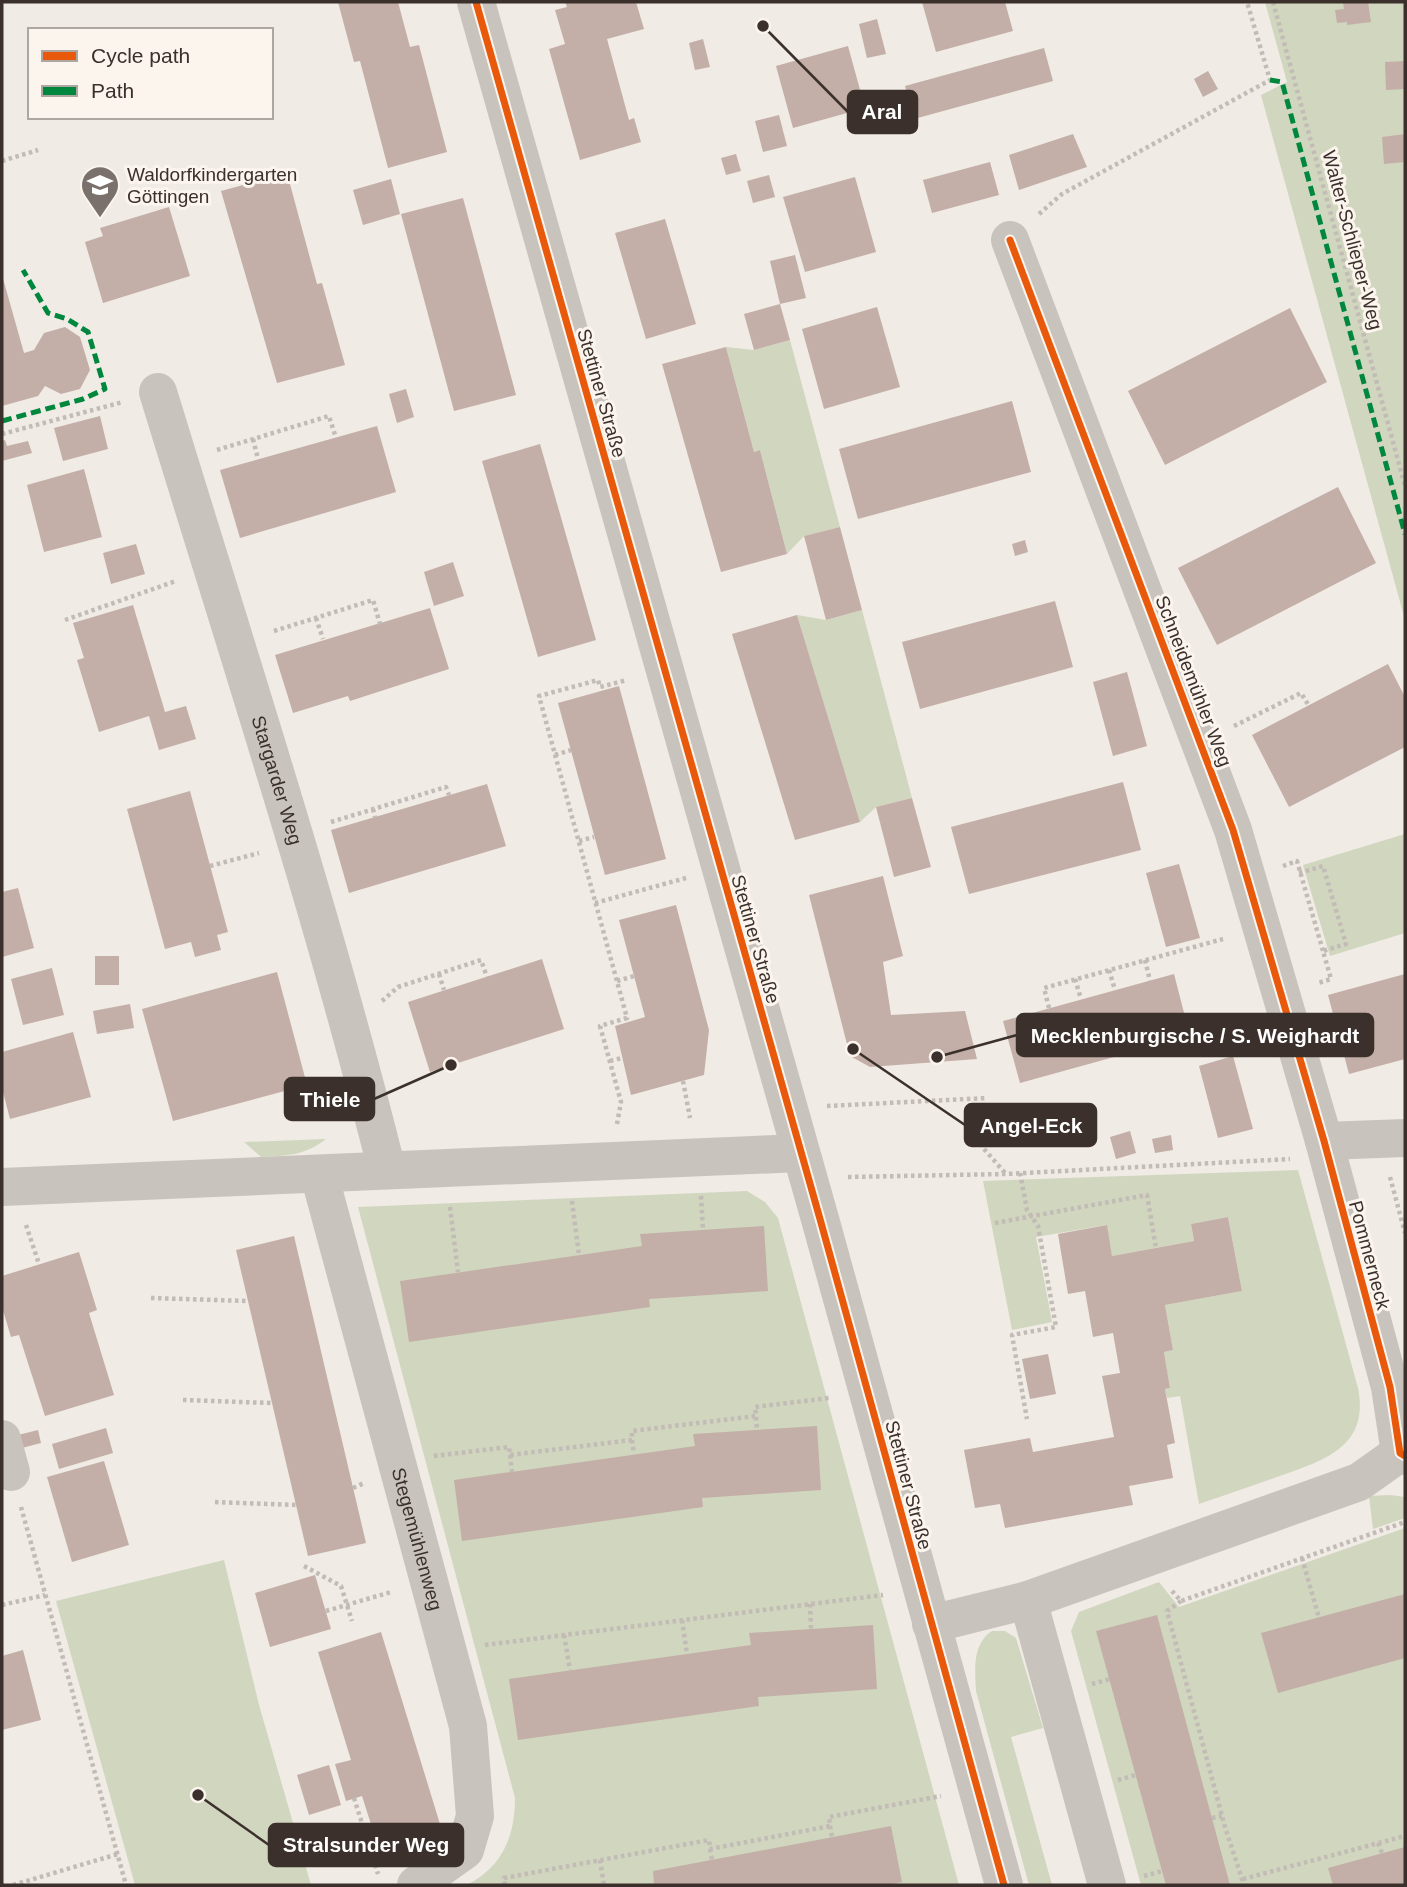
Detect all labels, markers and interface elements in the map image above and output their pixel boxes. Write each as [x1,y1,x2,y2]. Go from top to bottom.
legend [28,28,273,119]
text: Cycle path [91,44,190,67]
text: Path [91,79,134,102]
callout: Aral [848,91,917,133]
text: Aral [862,100,902,123]
street label: Walter-Schlieper-Weg [1318,148,1387,332]
school or university icon: Waldorfkindergarten Göttingen [79,164,121,219]
place label: Waldorfkindergarten Göttingen [127,164,297,207]
street label: Stettiner Straße [573,326,630,460]
street label: Schneidemühler Weg [1151,593,1236,770]
street label: Stargarder Weg [248,713,306,847]
street label: Stettiner Straße [727,872,784,1006]
callout: Mecklenburgische / S. Weighardt [1017,1014,1373,1056]
text: Mecklenburgische / S. Weighardt [1031,1024,1359,1047]
callout: Thiele [285,1078,374,1120]
text: Thiele [300,1088,360,1111]
callout: Angel-Eck [965,1104,1096,1146]
text: Angel-Eck [980,1114,1083,1137]
street label: Pommerneck [1345,1198,1394,1312]
street label: Stettiner Straße [881,1418,936,1552]
street label: Stegemühlenweg [388,1465,446,1613]
callout: Stralsunder Weg [269,1824,463,1866]
text: Stralsunder Weg [283,1833,449,1856]

